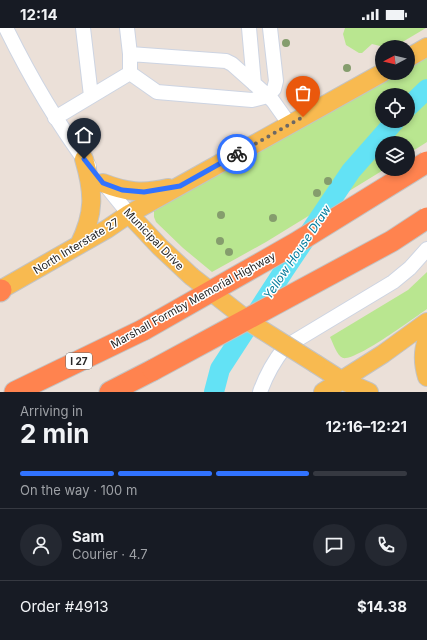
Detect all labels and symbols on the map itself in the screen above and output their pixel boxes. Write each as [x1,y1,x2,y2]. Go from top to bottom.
north arrow [375,40,415,80]
pin [286,76,320,117]
pin [67,118,101,159]
courier [217,134,257,174]
water label: Yellow House Draw [260,202,334,302]
street label: Municipal Drive [121,205,187,273]
street label: North Interstate 27 [31,215,121,277]
street label: Marshall Formby Memorial Highway [108,249,278,351]
road number: I 27 [66,353,92,369]

